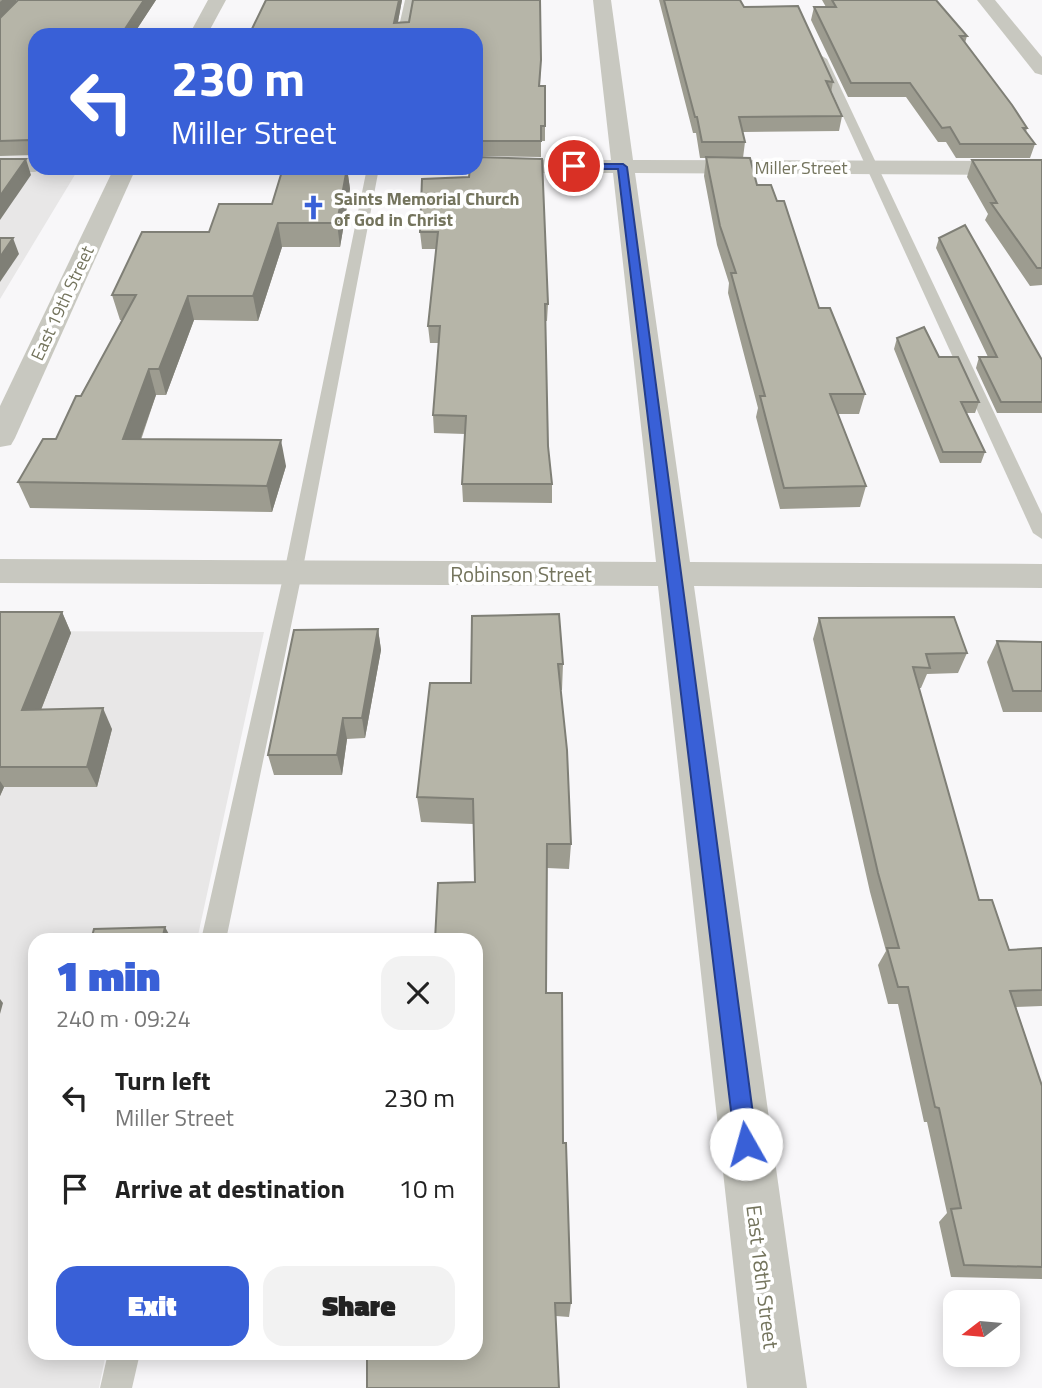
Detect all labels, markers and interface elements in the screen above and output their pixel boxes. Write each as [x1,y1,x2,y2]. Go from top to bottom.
text: 230 m [171,40,305,115]
icon: left [56,56,147,147]
text: Miller Street [171,108,336,156]
pin [544,136,604,196]
icon: arrive [555,147,593,185]
street label: Miller Street [754,154,848,181]
place label: Saints Memorial Church of God in Christ [334,185,520,233]
church icon: Saints Memorial Church of God in Christ [300,194,328,222]
street label: East 19th Street [24,240,101,365]
street label: Robinson Street [450,558,592,590]
text: 1 min [56,943,160,1007]
button: close [381,956,455,1030]
text: 240 m · 09:24 [56,1001,191,1036]
text: Turn left [115,1061,210,1100]
text: 230 m [384,1078,455,1117]
icon: left [56,1079,94,1117]
text: Miller Street [115,1100,234,1135]
position arrow [709,1107,783,1181]
text: Arrive at destination [115,1169,345,1208]
text: 10 m [398,1169,455,1208]
icon: arrive [56,1170,94,1208]
street label: East 18th Street [738,1203,788,1351]
button: Exit [56,1266,249,1346]
button: Share [263,1266,455,1346]
north arrow [943,1290,1020,1367]
map controls [943,1290,1020,1367]

